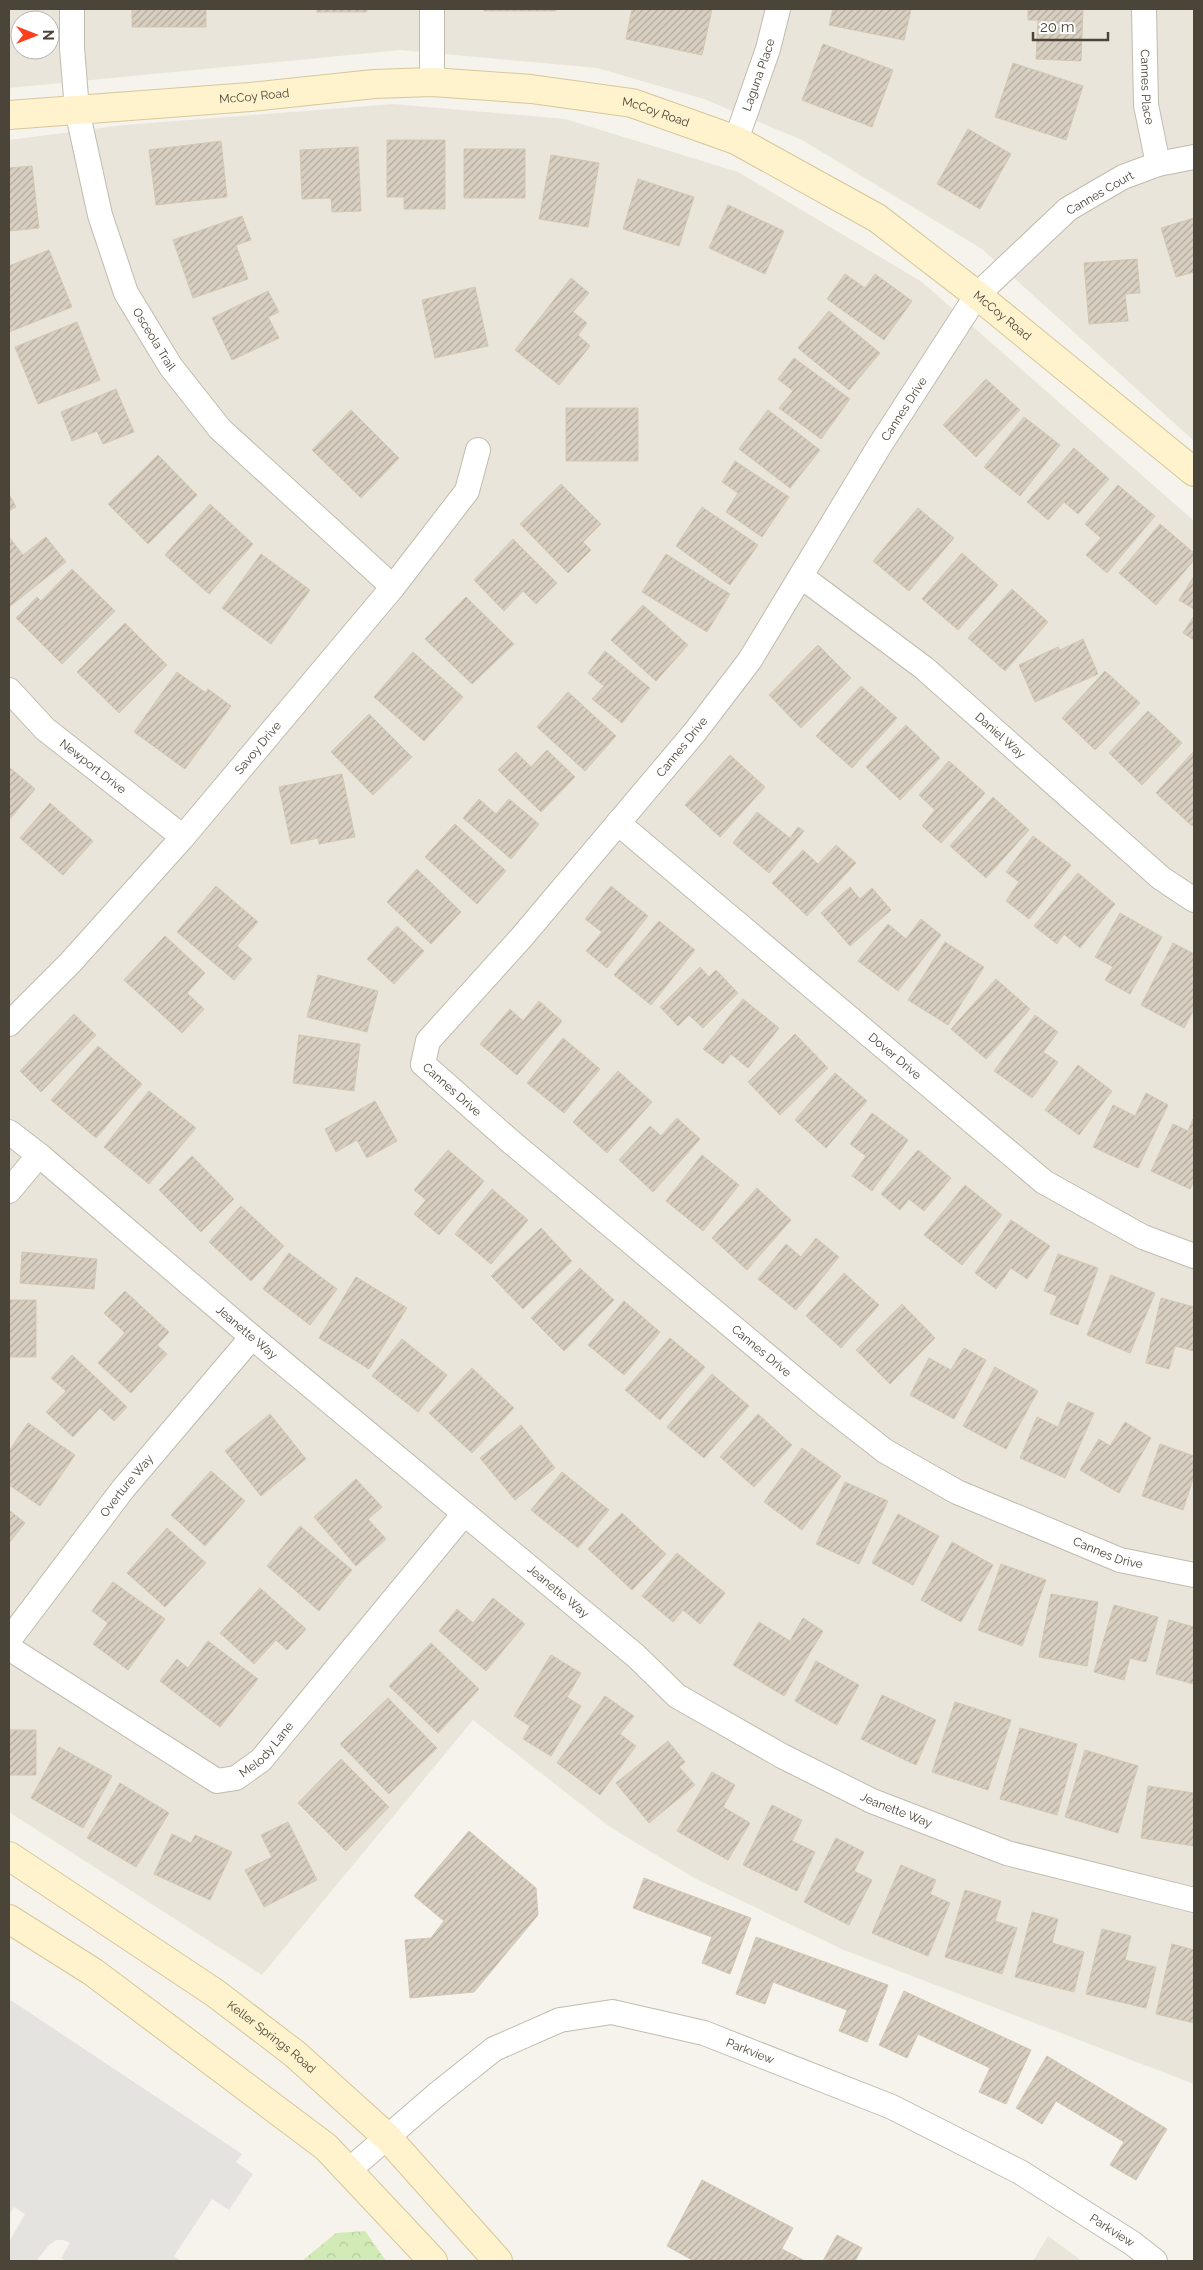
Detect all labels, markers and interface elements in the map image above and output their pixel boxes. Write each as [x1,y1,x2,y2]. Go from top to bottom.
north arrow [10,10,60,60]
scale bar [1033,10,1108,42]
text: 20 m [1040,18,1075,36]
text: N [40,30,56,40]
street label: Laguna Place [740,37,777,113]
street label: Cannes Place [1138,49,1157,126]
street label: McCoy Road [219,86,290,106]
street label: McCoy Road [621,95,691,130]
street label: Cannes Court [1064,168,1136,218]
street label: McCoy Road [971,288,1034,343]
street label: Osceola Trail [130,305,179,374]
street label: Cannes Drive [878,374,930,444]
street label: Daniel Way [972,710,1028,762]
street label: Cannes Drive [653,714,711,780]
street label: Savoy Drive [232,719,284,777]
street label: Newport Drive [57,736,129,797]
street label: Dover Drive [866,1030,924,1082]
street label: Cannes Drive [420,1060,484,1119]
street label: Jeanette Way [213,1303,281,1362]
street label: Cannes Drive [729,1322,794,1380]
street label: Overture Way [97,1451,156,1520]
street label: Cannes Drive [1071,1534,1144,1571]
street label: Jeanette Way [525,1562,592,1621]
street label: Melody Lane [237,1719,296,1780]
street label: Jeanette Way [858,1789,935,1831]
street label: Keller Springs Road [225,1998,318,2076]
street label: Parkview [724,2035,776,2067]
street label: Parkview [1087,2211,1137,2250]

